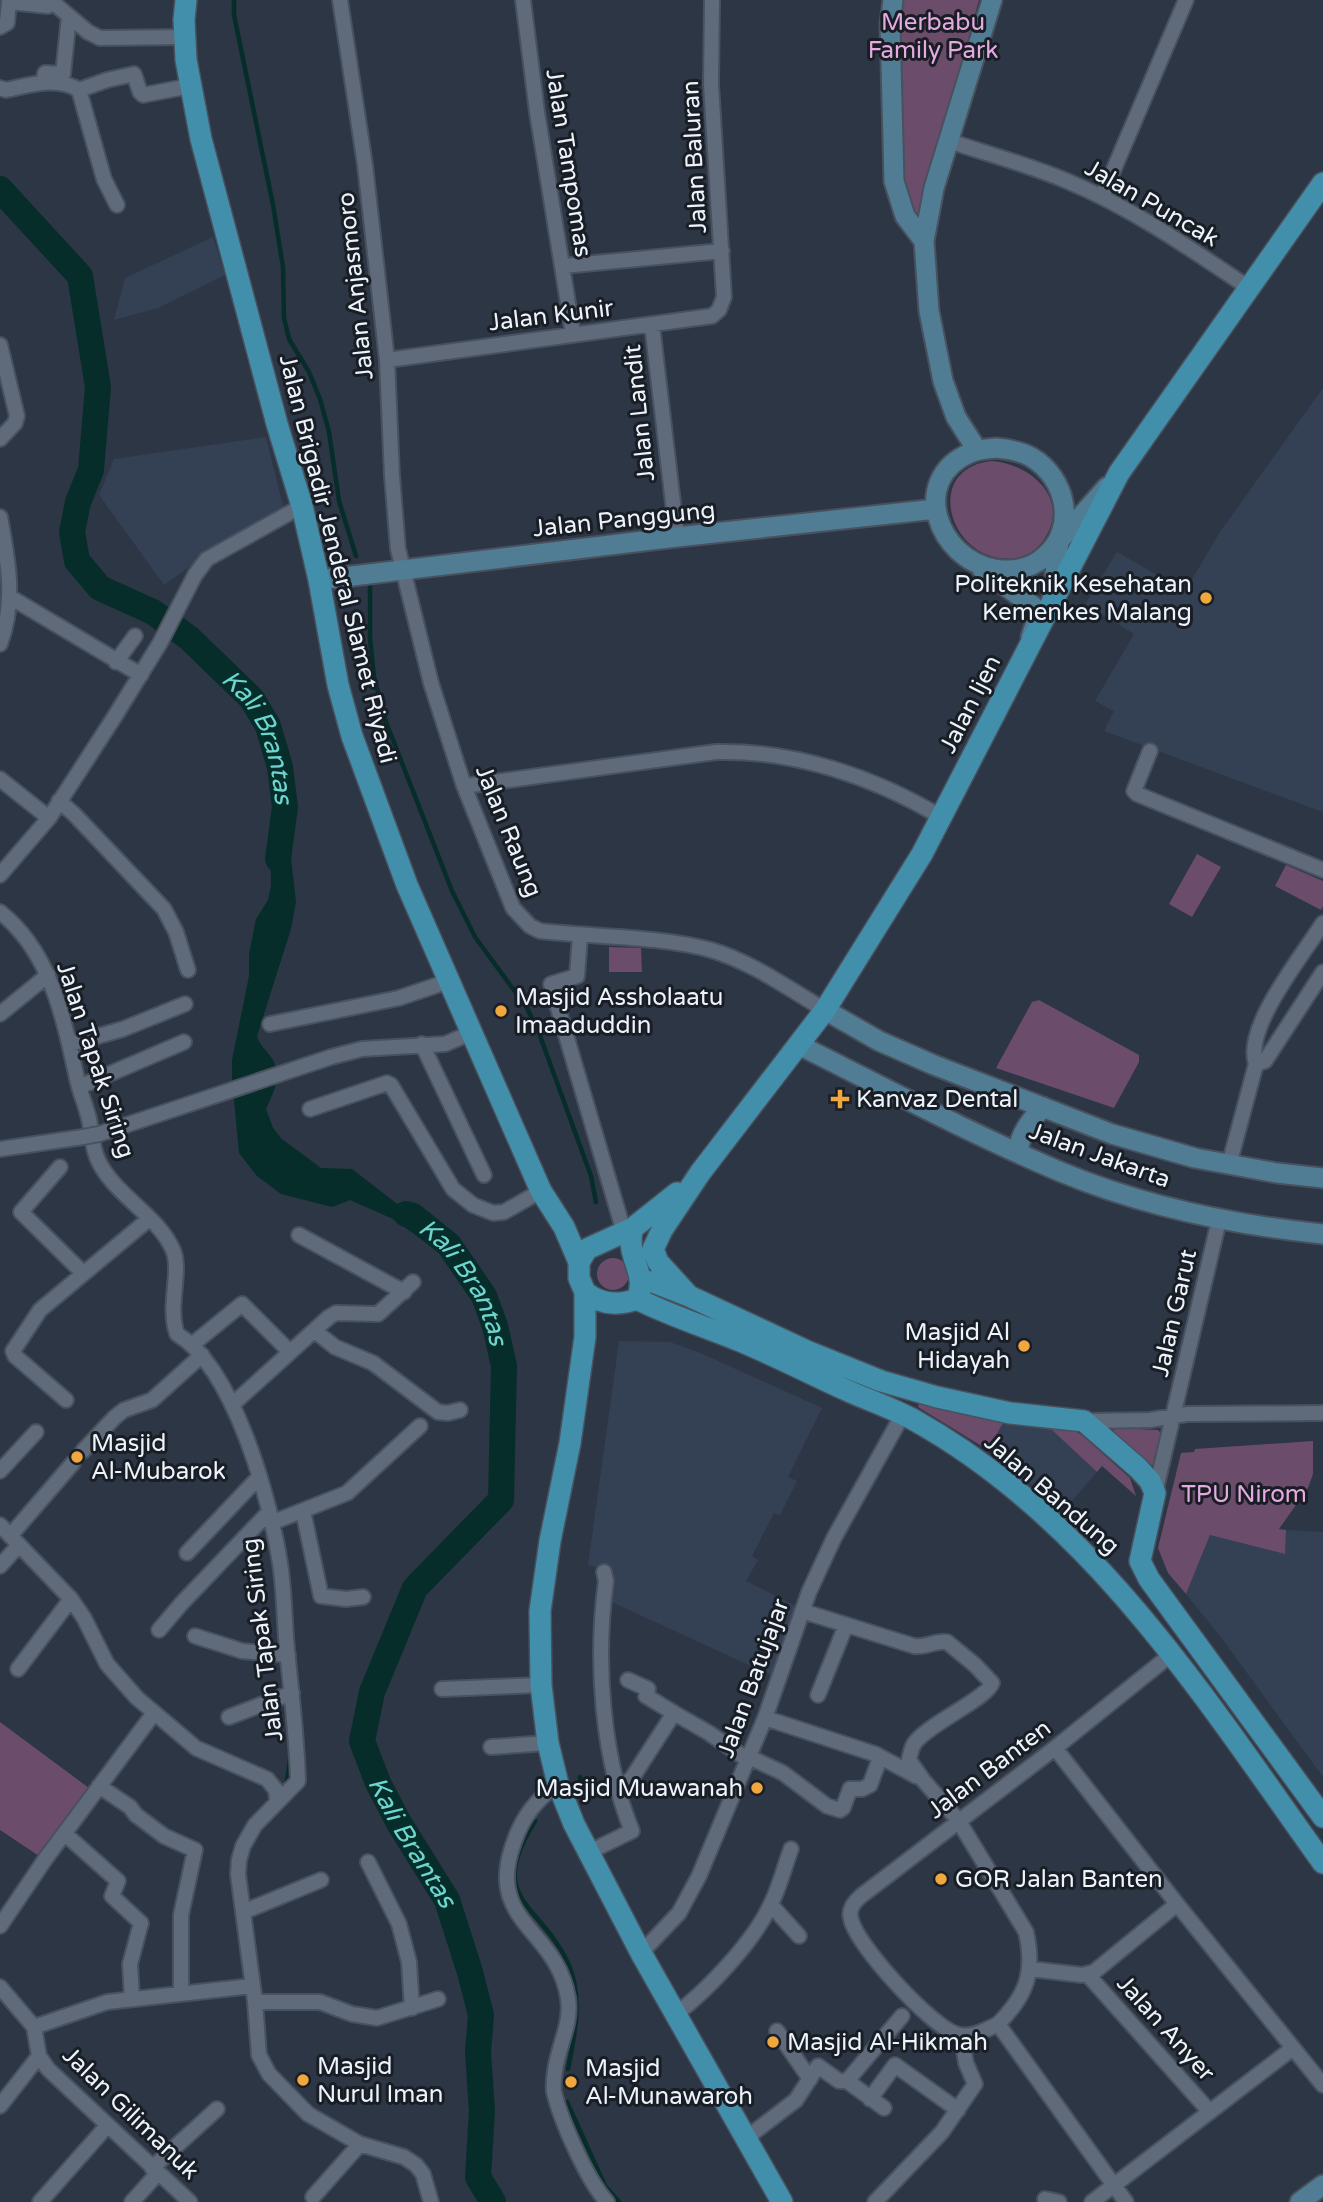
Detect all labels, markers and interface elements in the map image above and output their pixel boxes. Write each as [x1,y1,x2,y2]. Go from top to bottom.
park label: Merbabu Family Park [868,8,998,65]
street label: Jalan Tampomas [539,67,598,259]
street label: Jalan Baluran [676,80,713,234]
street label: Jalan Puncak [1080,153,1224,253]
street label: Jalan Anjasmoro [331,191,380,381]
street label: Jalan Kunir [487,293,616,338]
street label: Jalan Landit [618,343,661,483]
street label: Jalan Brigadir Jenderal Slamet Riyadi [273,352,402,767]
street label: Jalan Panggung [531,495,717,543]
place label: Politeknik Kesehatan Kemenkes Malang [954,570,1192,627]
marker: Politeknik Kesehatan Kemenkes Malang [1198,590,1214,606]
street label: Jalan Ijen [933,650,1007,758]
water label: Kali Brantas [215,663,300,807]
street label: Jalan Raung [469,761,548,901]
street label: Jalan Tapak Siring [50,958,141,1162]
place label: Masjid Assholaatu Imaaduddin [515,983,723,1040]
marker: Masjid Assholaatu Imaaduddin [493,1003,509,1019]
place label: Kanvaz Dental [856,1085,1018,1114]
marker: Kanvaz Dental [830,1089,850,1109]
street label: Jalan Jakarta [1025,1117,1174,1194]
water label: Kali Brantas [413,1212,514,1350]
street label: Jalan Garut [1146,1247,1203,1380]
place label: Masjid Al Hidayah [905,1318,1010,1375]
marker: Masjid Al Hidayah [1016,1338,1032,1354]
street label: Jalan Bandung [978,1428,1125,1561]
place label: Masjid Al-Mubarok [91,1429,226,1486]
marker: Masjid Al-Mubarok [69,1449,85,1465]
park label: TPU Nirom [1181,1480,1307,1509]
street label: Jalan Tapak Siring [236,1537,289,1743]
street label: Jalan Batujajar [711,1594,796,1762]
street label: Jalan Banten [922,1714,1057,1825]
water label: Kali Brantas [361,1771,463,1915]
place label: Masjid Muawanah [536,1774,743,1803]
marker: Masjid Muawanah [749,1780,765,1796]
place label: GOR Jalan Banten [955,1865,1163,1894]
marker: GOR Jalan Banten [933,1871,949,1887]
street label: Jalan Anyer [1110,1969,1221,2088]
place label: Masjid Al-Hikmah [787,2028,988,2057]
marker: Masjid Al-Hikmah [765,2034,781,2050]
street label: Jalan Gilimanuk [56,2041,205,2186]
place label: Masjid Nurul Iman [317,2052,443,2109]
place label: Masjid Al-Munawaroh [585,2054,753,2111]
marker: Masjid Nurul Iman [295,2072,311,2088]
marker: Masjid Al-Munawaroh [563,2074,579,2090]

